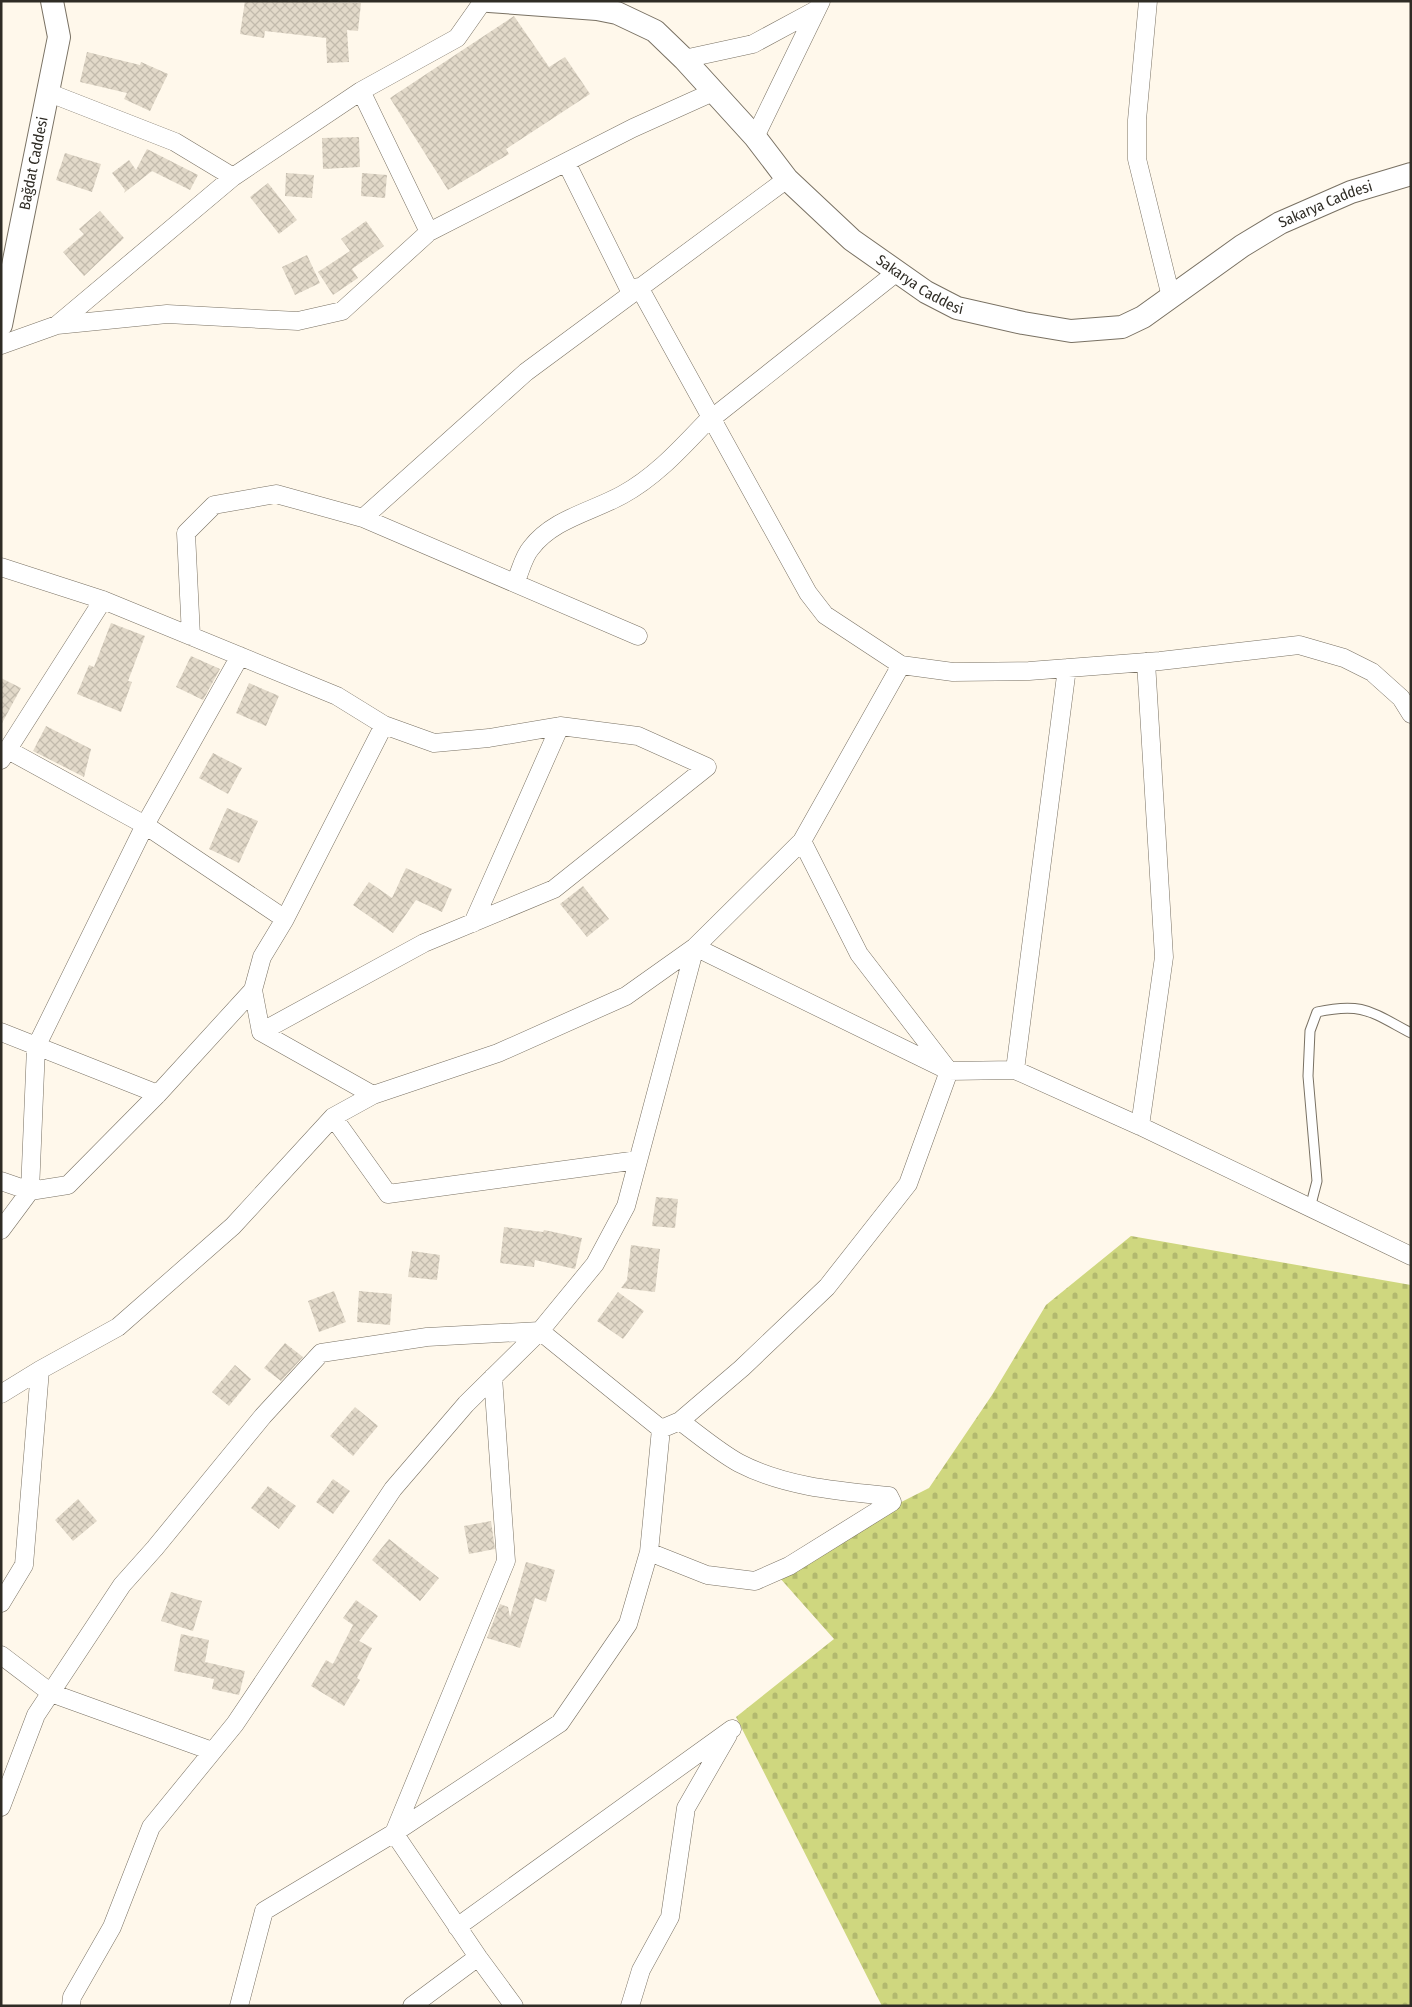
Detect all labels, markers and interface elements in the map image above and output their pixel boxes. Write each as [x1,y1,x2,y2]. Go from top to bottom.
street label: Bağdat Caddesi [15,115,52,211]
street label: Sakarya Caddesi [1276,177,1374,232]
street label: Sakarya Caddesi [873,251,965,318]

